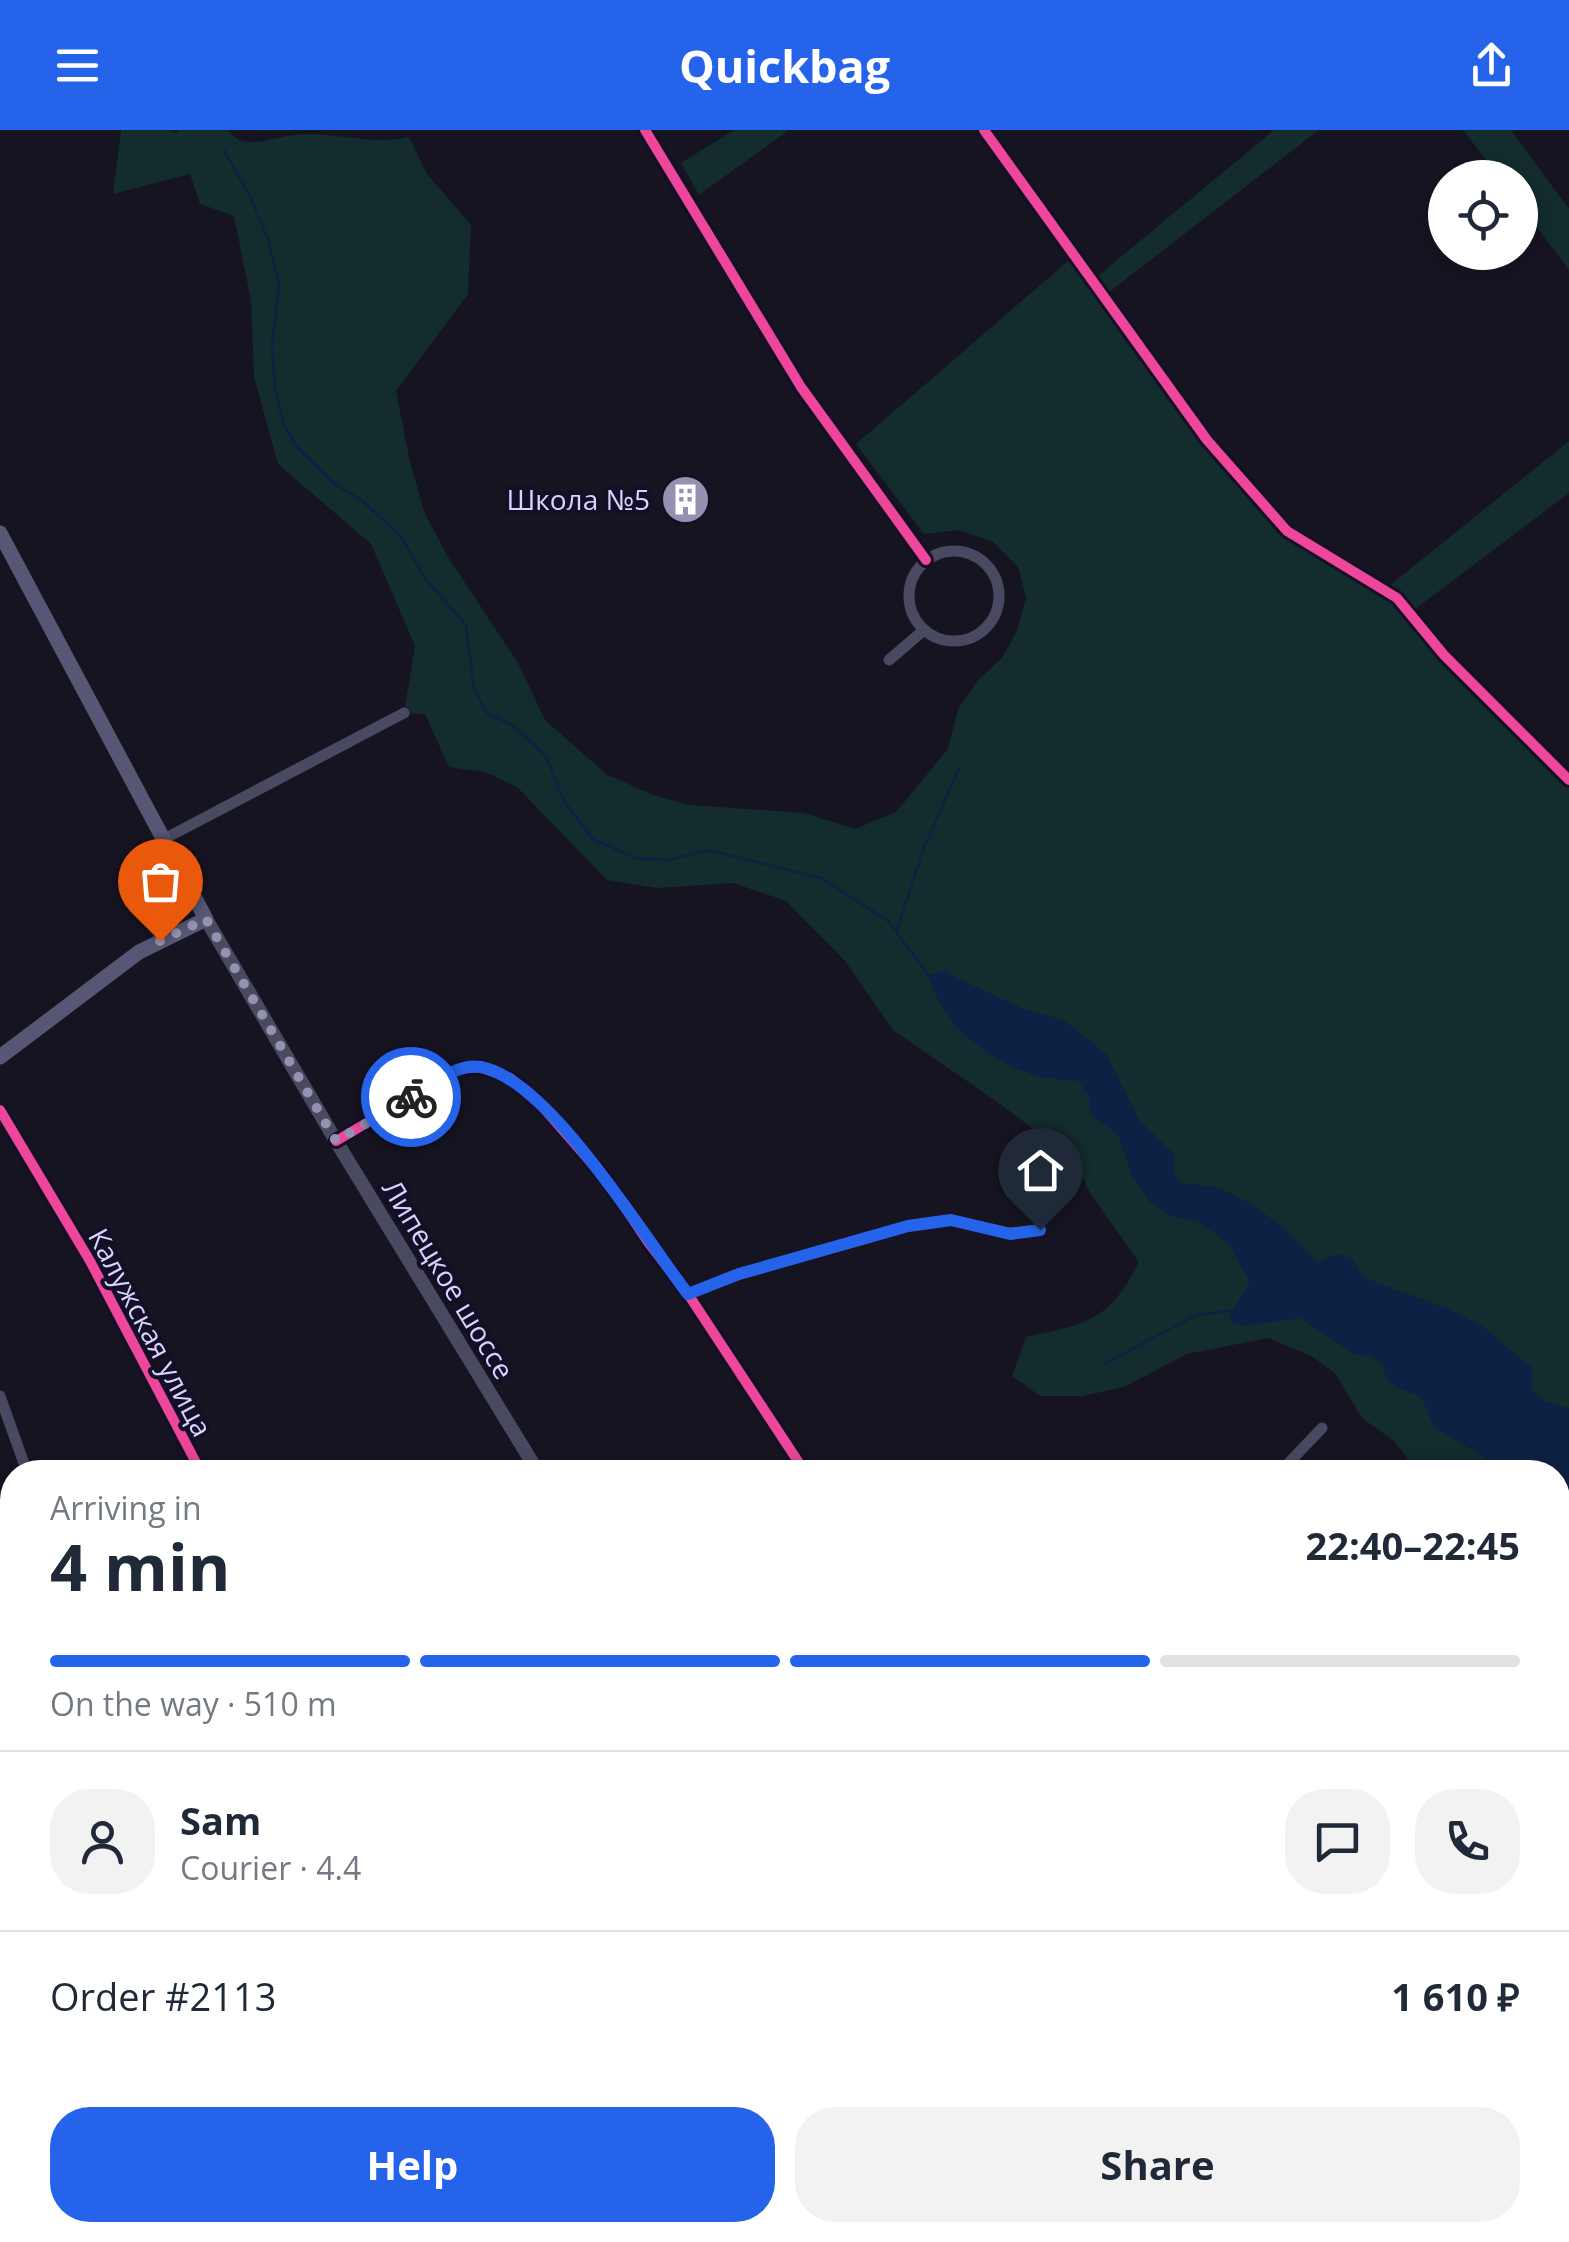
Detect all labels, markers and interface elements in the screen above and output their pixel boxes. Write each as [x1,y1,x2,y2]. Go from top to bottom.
text: Quickbag [679,35,890,96]
icon: menu [50,38,105,93]
icon: share [1464,38,1519,93]
map controls [1428,160,1538,270]
button: locate [1428,160,1538,270]
building icon: Школа №5 [659,473,711,525]
place label: Школа №5 [506,480,650,518]
pin [118,839,203,942]
icon: bag [133,854,188,909]
courier [361,1047,461,1147]
icon: bike [384,1070,439,1125]
pin [998,1128,1083,1231]
icon: home [1013,1143,1068,1198]
street label: Липецкое шоссе [374,1172,524,1386]
street label: Калужская улица [80,1221,222,1443]
text: Arriving in [50,1486,202,1529]
text: 22:40–22:45 [1306,1519,1520,1571]
text: 4 min [50,1522,230,1610]
text: On the way · 510 m [50,1682,337,1725]
button: person [50,1789,155,1894]
button: chat [1285,1789,1390,1894]
button: phone [1415,1789,1520,1894]
text: Sam [180,1794,261,1846]
text: Courier · 4.4 [180,1846,361,1889]
text: Order #2113 [50,1970,277,2022]
text: 1 610 ₽ [1391,1970,1520,2022]
button: Help [50,2107,775,2222]
button: Share [795,2107,1520,2222]

